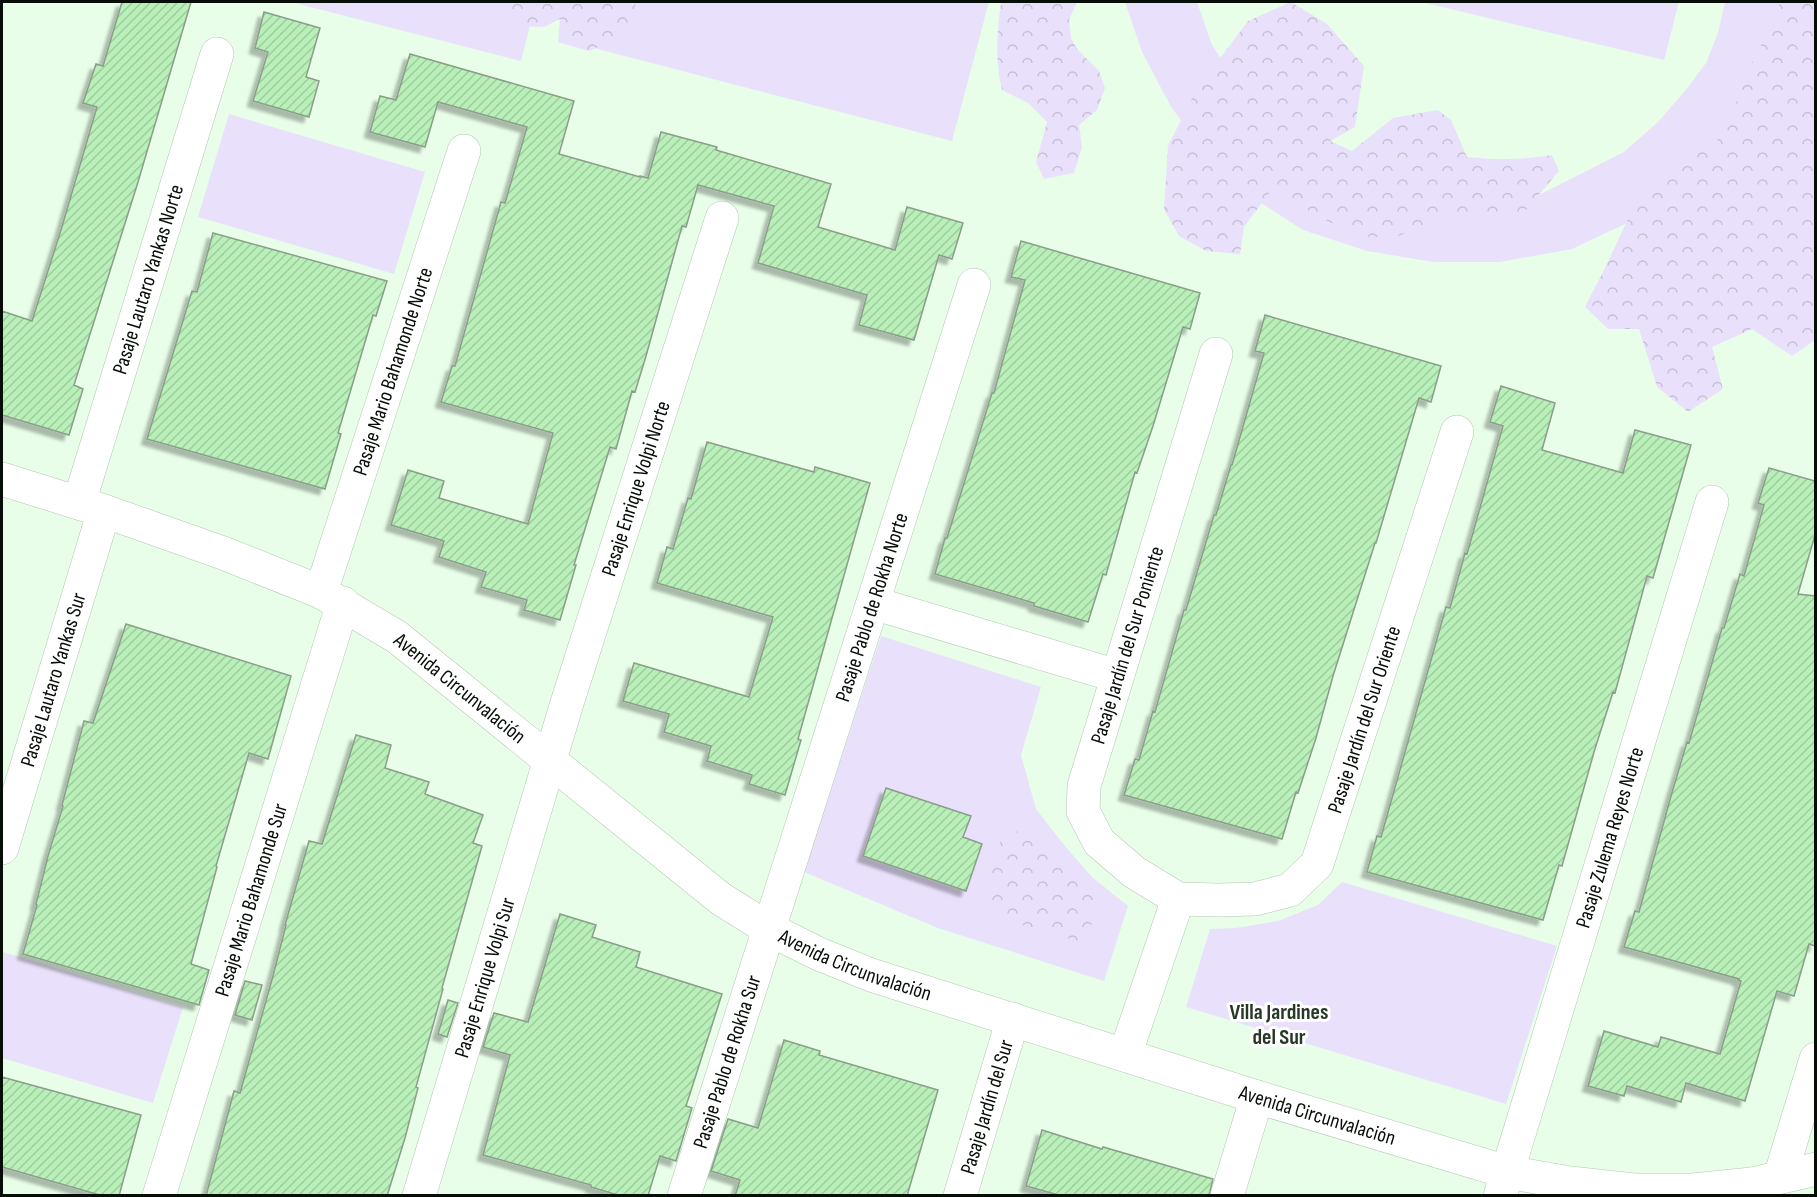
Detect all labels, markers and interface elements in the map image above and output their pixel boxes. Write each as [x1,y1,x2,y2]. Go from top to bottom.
street label: Pasaje Lautaro Yankas Norte [107,182,189,377]
street label: Pasaje Mario Bahamonde Norte [348,264,438,479]
street label: Pasaje Enrique Volpi Norte [596,398,676,579]
street label: Pasaje Pablo de Rokha Norte [830,510,914,705]
street label: Pasaje Jardín del Sur Poniente [1086,543,1169,747]
street label: Pasaje Lautaro Yankas Sur [15,590,92,770]
street label: Pasaje Jardín del Sur Oriente [1322,623,1406,816]
street label: Avenida Circunvalación [388,627,531,749]
street label: Pasaje Zulema Reyes Norte [1571,744,1649,931]
street label: Pasaje Mario Bahamonde Sur [210,801,293,1000]
street label: Pasaje Enrique Volpi Sur [449,895,521,1061]
street label: Avenida Circunvalación [774,924,935,1006]
street label: Pasaje Pablo de Rokha Sur [688,972,766,1151]
district label: Villa Jardines del Sur [1230,999,1328,1051]
street label: Pasaje Jardín del Sur [955,1037,1019,1177]
street label: Avenida Circunvalación [1235,1080,1398,1151]

